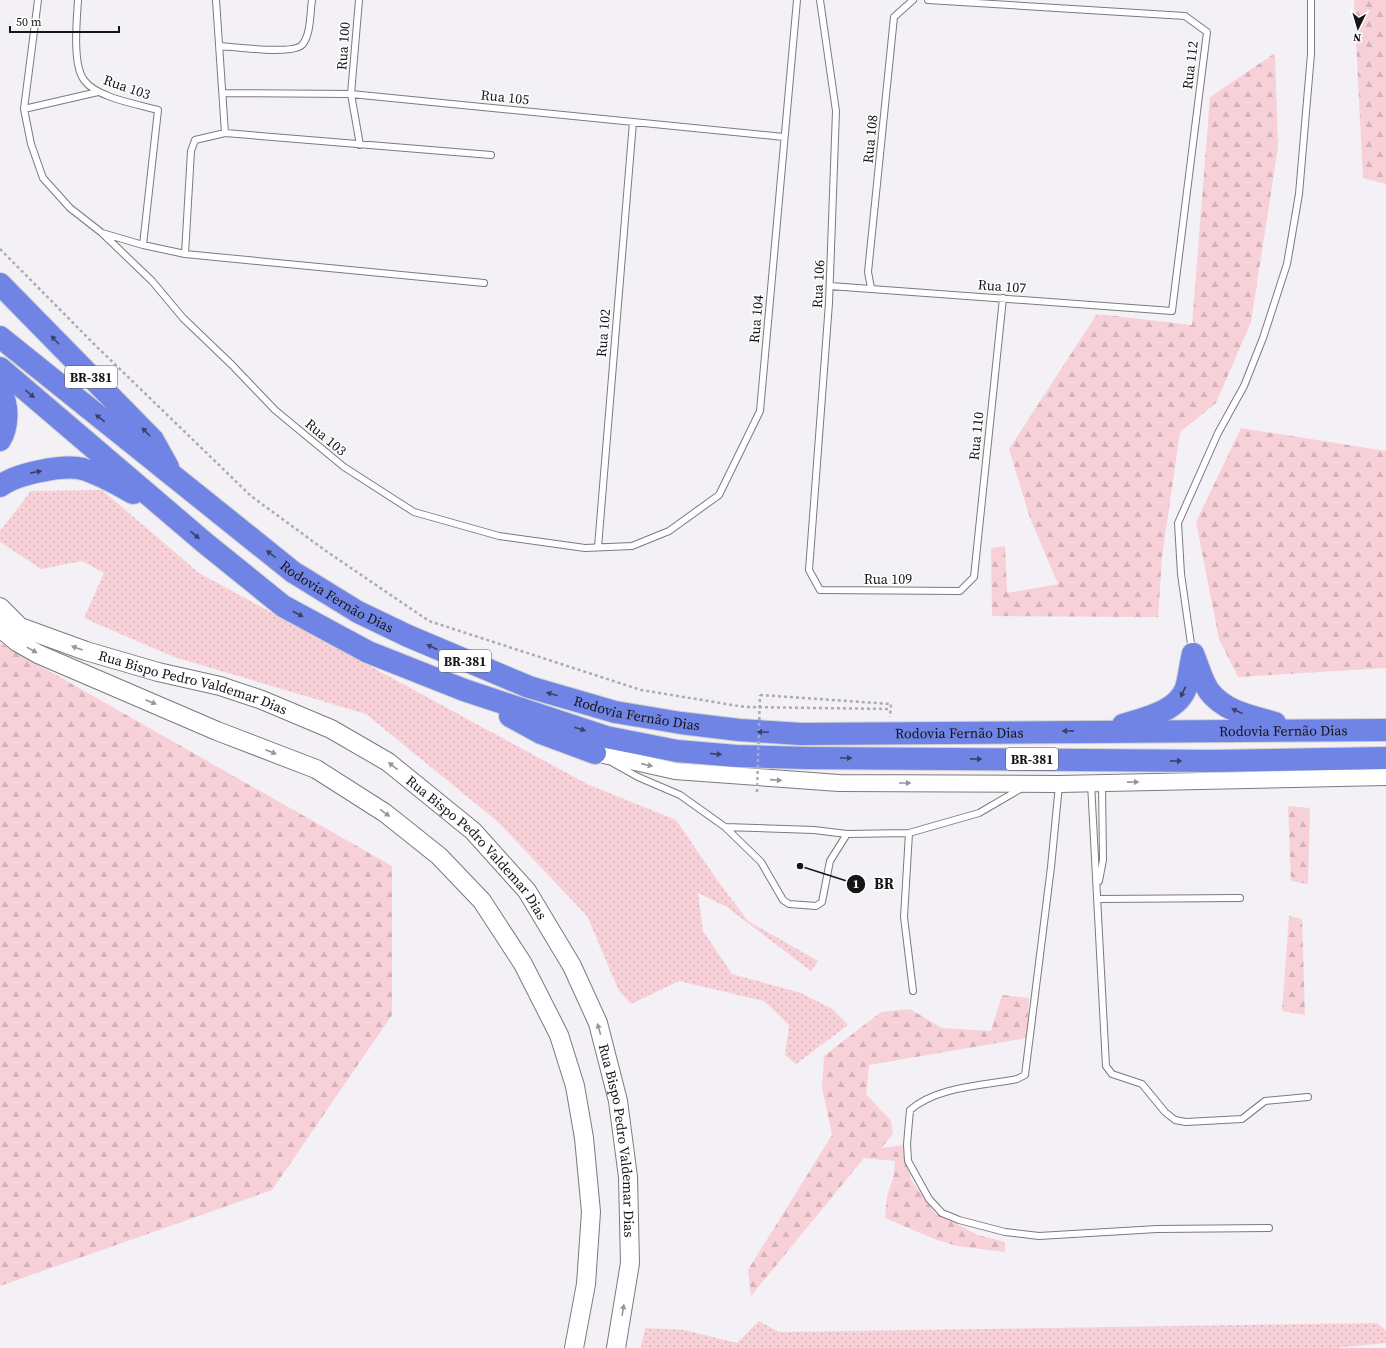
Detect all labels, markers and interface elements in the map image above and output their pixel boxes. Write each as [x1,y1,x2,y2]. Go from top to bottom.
scale bar [10,8,119,34]
north arrow [1338,8,1378,48]
text: 50 m [16,14,42,30]
street label: Rua 100 [331,21,355,71]
text: N [1353,30,1362,45]
street label: Rua 112 [1177,40,1203,90]
street label: Rua 103 [101,70,153,104]
street label: Rua 105 [480,85,530,109]
street label: Rua 108 [858,114,882,164]
street label: Rua 106 [807,259,829,309]
street label: Rua 107 [977,274,1027,298]
street label: Rua 104 [744,294,768,344]
street label: Rua 102 [591,308,615,358]
one-way arrow [50,335,60,345]
road number: BR-381 [65,366,117,388]
one-way arrow [24,389,35,398]
street label: Rua 110 [964,411,988,461]
one-way arrow [94,413,105,422]
street label: Rua 103 [301,414,351,460]
one-way arrow [141,427,151,437]
one-way arrow [30,469,42,475]
one-way arrow [190,531,201,540]
one-way arrow [265,550,276,559]
street label: Rodovia Fernão Dias [276,556,397,638]
street label: Rua 109 [864,569,912,589]
one-way arrow [292,611,304,618]
one-way arrow [425,643,437,649]
one-way arrow [70,645,82,651]
street label: Rua Bispo Pedro Valdemar Dias [96,645,290,720]
one-way arrow [26,647,38,654]
road number: BR-381 [439,650,491,672]
one-way arrow [1180,686,1186,697]
one-way arrow [546,691,558,697]
street label: Rodovia Fernão Dias [571,691,701,735]
one-way arrow [145,700,157,706]
one-way arrow [1231,708,1243,714]
street label: Rodovia Fernão Dias [1219,720,1348,741]
street label: Rodovia Fernão Dias [895,722,1024,743]
one-way arrow [575,726,587,732]
one-way arrow [756,728,769,735]
one-way arrow [1061,728,1074,734]
road number: BR-381 [1006,748,1058,770]
one-way arrow [266,749,278,755]
one-way arrow [710,751,722,758]
one-way arrow [840,755,853,761]
one-way arrow [970,756,983,762]
one-way arrow [1170,758,1183,764]
one-way arrow [388,762,399,771]
one-way arrow [640,762,653,768]
street label: Rua Bispo Pedro Valdemar Dias [402,771,552,923]
one-way arrow [770,776,782,783]
one-way arrow [1127,779,1140,785]
one-way arrow [899,780,912,786]
one-way arrow [380,809,390,817]
callout: BR [846,870,902,897]
text: BR [874,873,895,894]
text: 1 [853,876,859,892]
one-way arrow [596,1023,602,1035]
street label: Rua Bispo Pedro Valdemar Dias [594,1041,639,1238]
one-way arrow [620,1304,626,1316]

